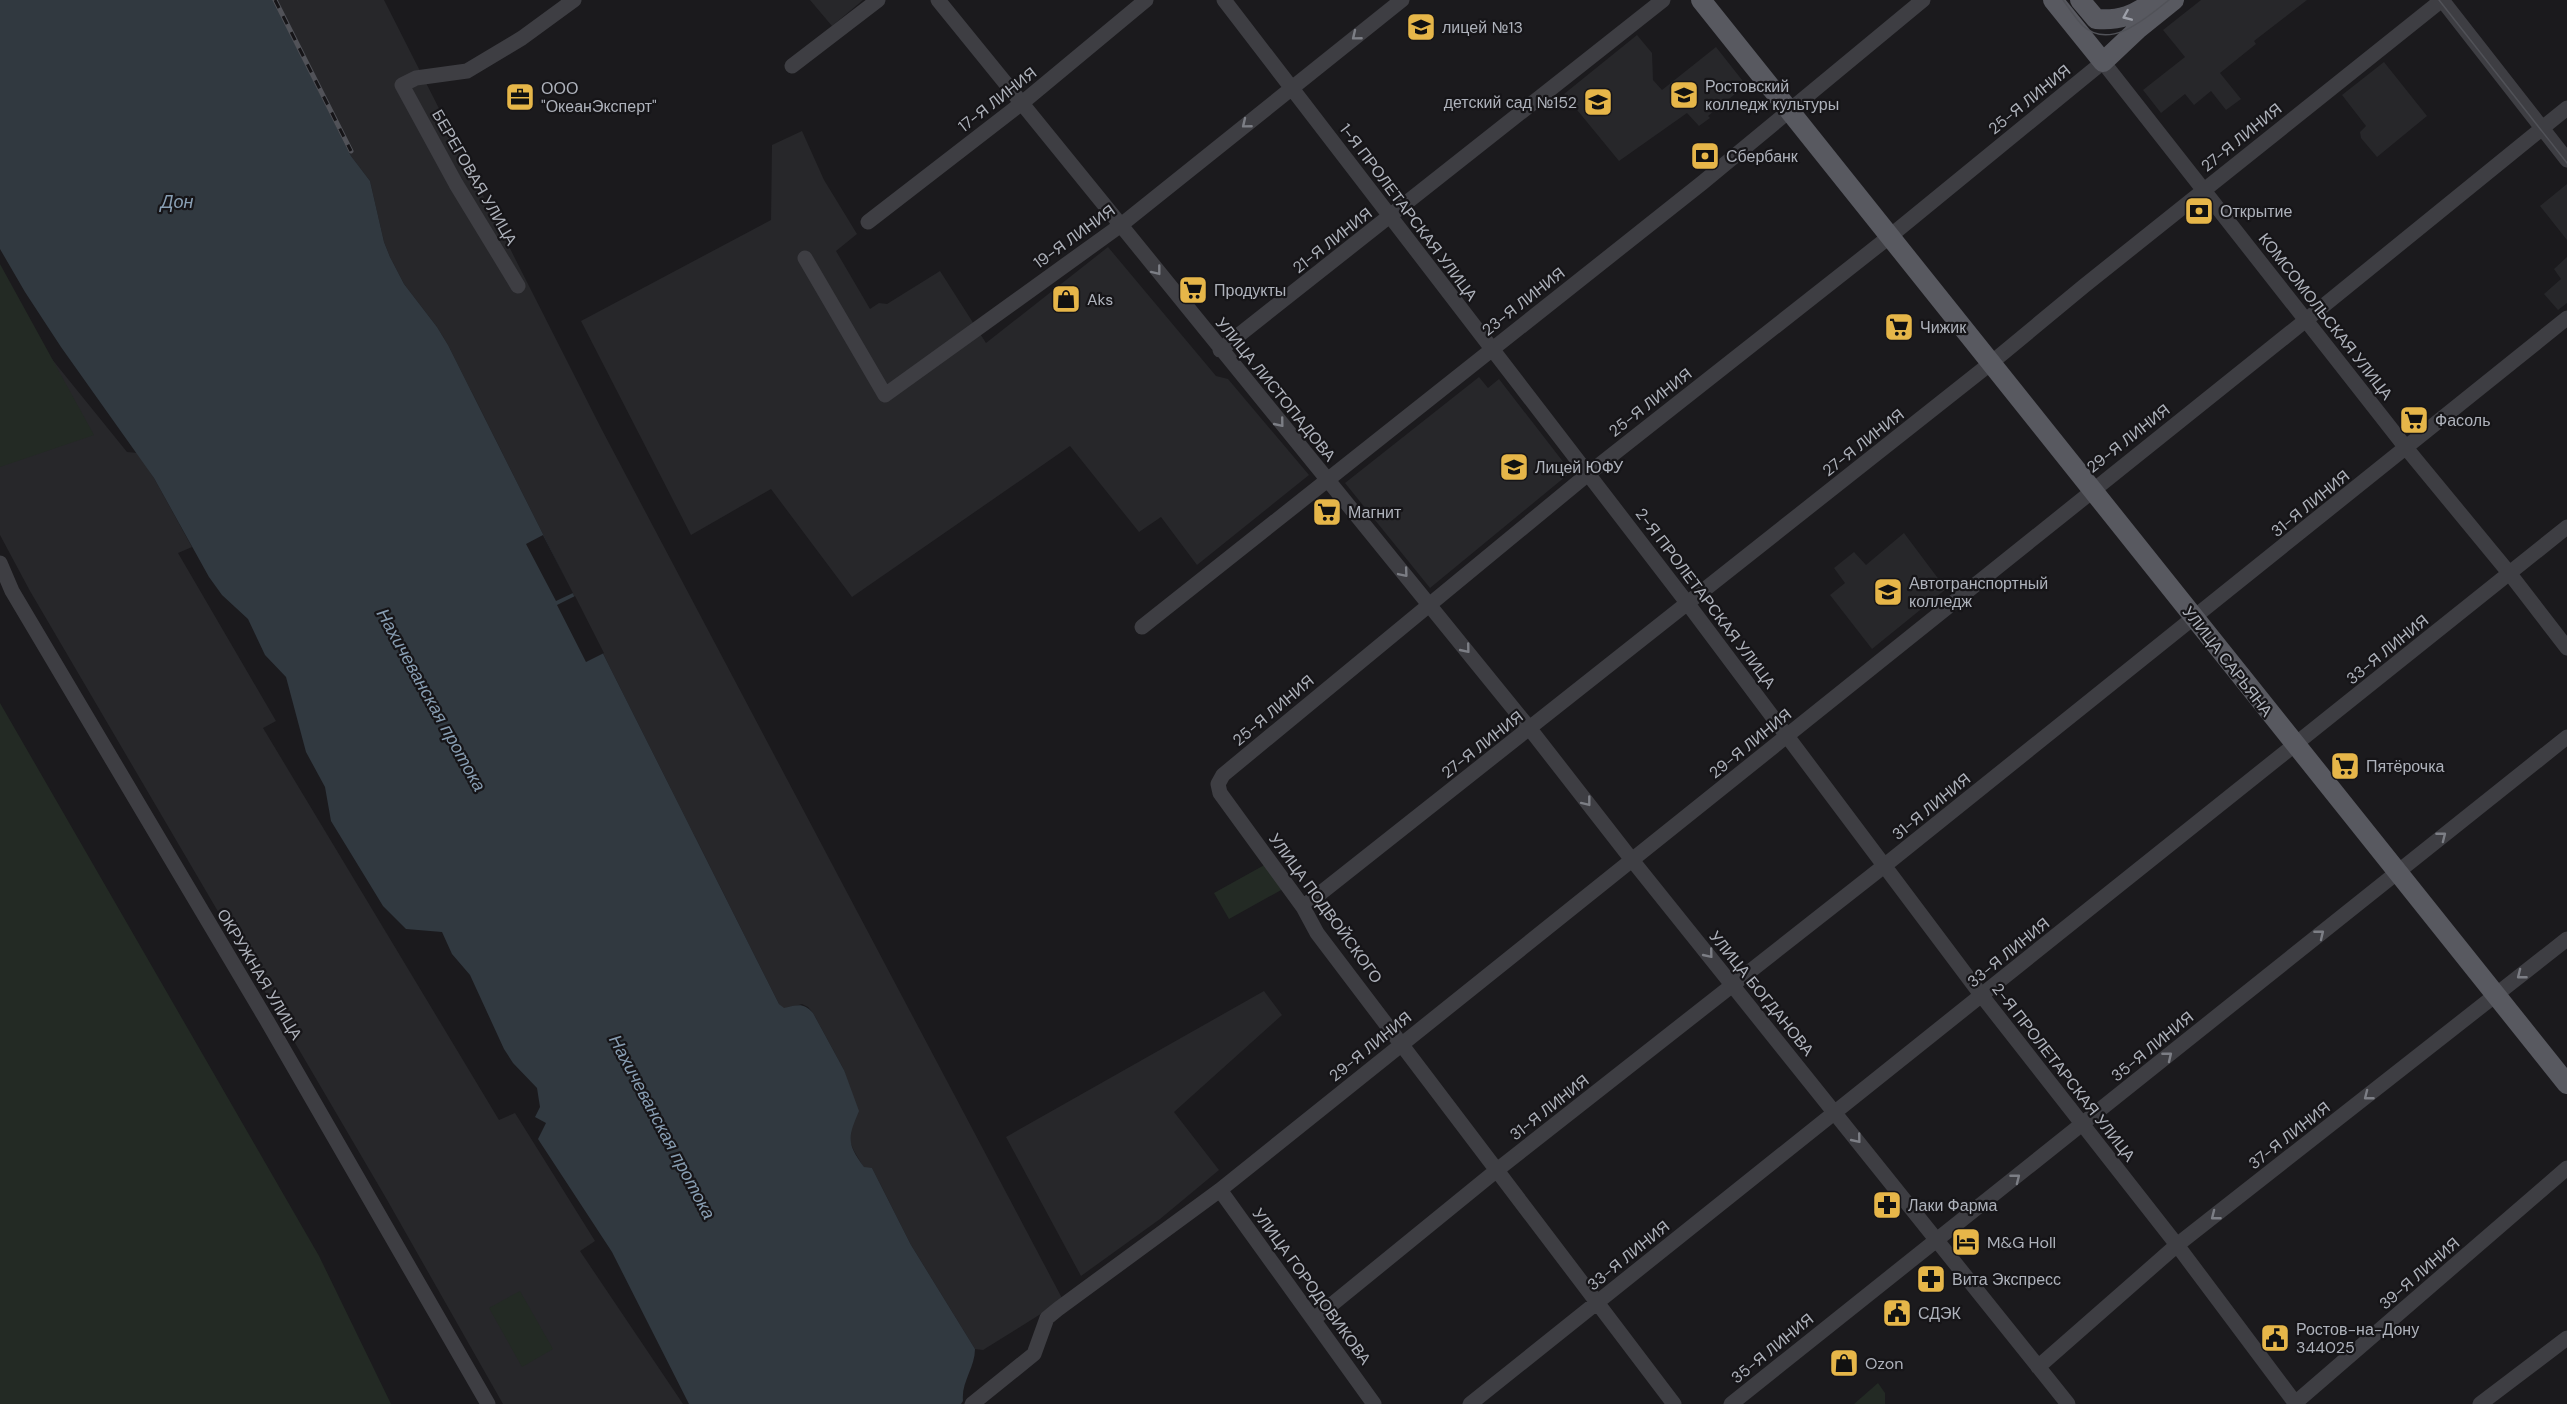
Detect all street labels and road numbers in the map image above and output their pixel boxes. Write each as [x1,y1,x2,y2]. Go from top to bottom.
street label: 25-Я ЛИНИЯ [1984,60,2075,139]
street label: 17-Я ЛИНИЯ [954,62,1041,137]
street label: 27-Я ЛИНИЯ [2197,98,2286,176]
street label: БЕРЕГОВАЯ УЛИЦА [427,106,522,249]
street label: 1-Я ПРОЛЕТАРСКАЯ УЛИЦА [1335,119,1482,305]
street label: 19-Я ЛИНИЯ [1029,200,1119,273]
street label: 21-Я ЛИНИЯ [1288,203,1376,278]
street label: КОМСОМОЛЬСКАЯ УЛИЦА [2254,229,2398,404]
street label: 23-Я ЛИНИЯ [1478,262,1569,340]
street label: УЛИЦА ЛИСТОПАДОВА [1211,313,1341,466]
street label: 25-Я ЛИНИЯ [1604,363,1696,441]
street label: 29-Я ЛИНИЯ [2082,399,2174,478]
street label: 27-Я ЛИНИЯ [1818,404,1908,481]
street label: 31-Я ЛИНИЯ [2267,465,2354,542]
street label: 2-Я ПРОЛЕТАРСКАЯ УЛИЦА [1631,504,1781,693]
street label: УЛИЦА САРЬЯНА [2178,602,2277,721]
street label: 33-Я ЛИНИЯ [2342,610,2433,689]
street label: 25-Я ЛИНИЯ [1228,670,1318,751]
street label: 29-Я ЛИНИЯ [1705,704,1796,783]
street label: 27-Я ЛИНИЯ [1437,706,1527,783]
street label: 31-Я ЛИНИЯ [1888,768,1975,845]
street label: УЛИЦА ПОДВОЙСКОГО [1264,829,1387,987]
street label: ОКРУЖНАЯ УЛИЦА [212,905,307,1044]
street label: 33-Я ЛИНИЯ [1963,913,2054,992]
street label: УЛИЦА БОГДАНОВА [1705,926,1819,1060]
street label: 2-Я ПРОЛЕТАРСКАЯ УЛИЦА [1987,979,2140,1166]
street label: 29-Я ЛИНИЯ [1325,1007,1416,1086]
street label: 35-Я ЛИНИЯ [2107,1007,2198,1086]
street label: 31-Я ЛИНИЯ [1505,1070,1593,1145]
street label: 37-Я ЛИНИЯ [2244,1097,2334,1174]
street label: УЛИЦА ГОРОДОВИКОВА [1248,1204,1376,1369]
street label: 33-Я ЛИНИЯ [1583,1216,1674,1295]
street label: 39-Я ЛИНИЯ [2375,1233,2464,1314]
street label: 35-Я ЛИНИЯ [1727,1309,1818,1388]

